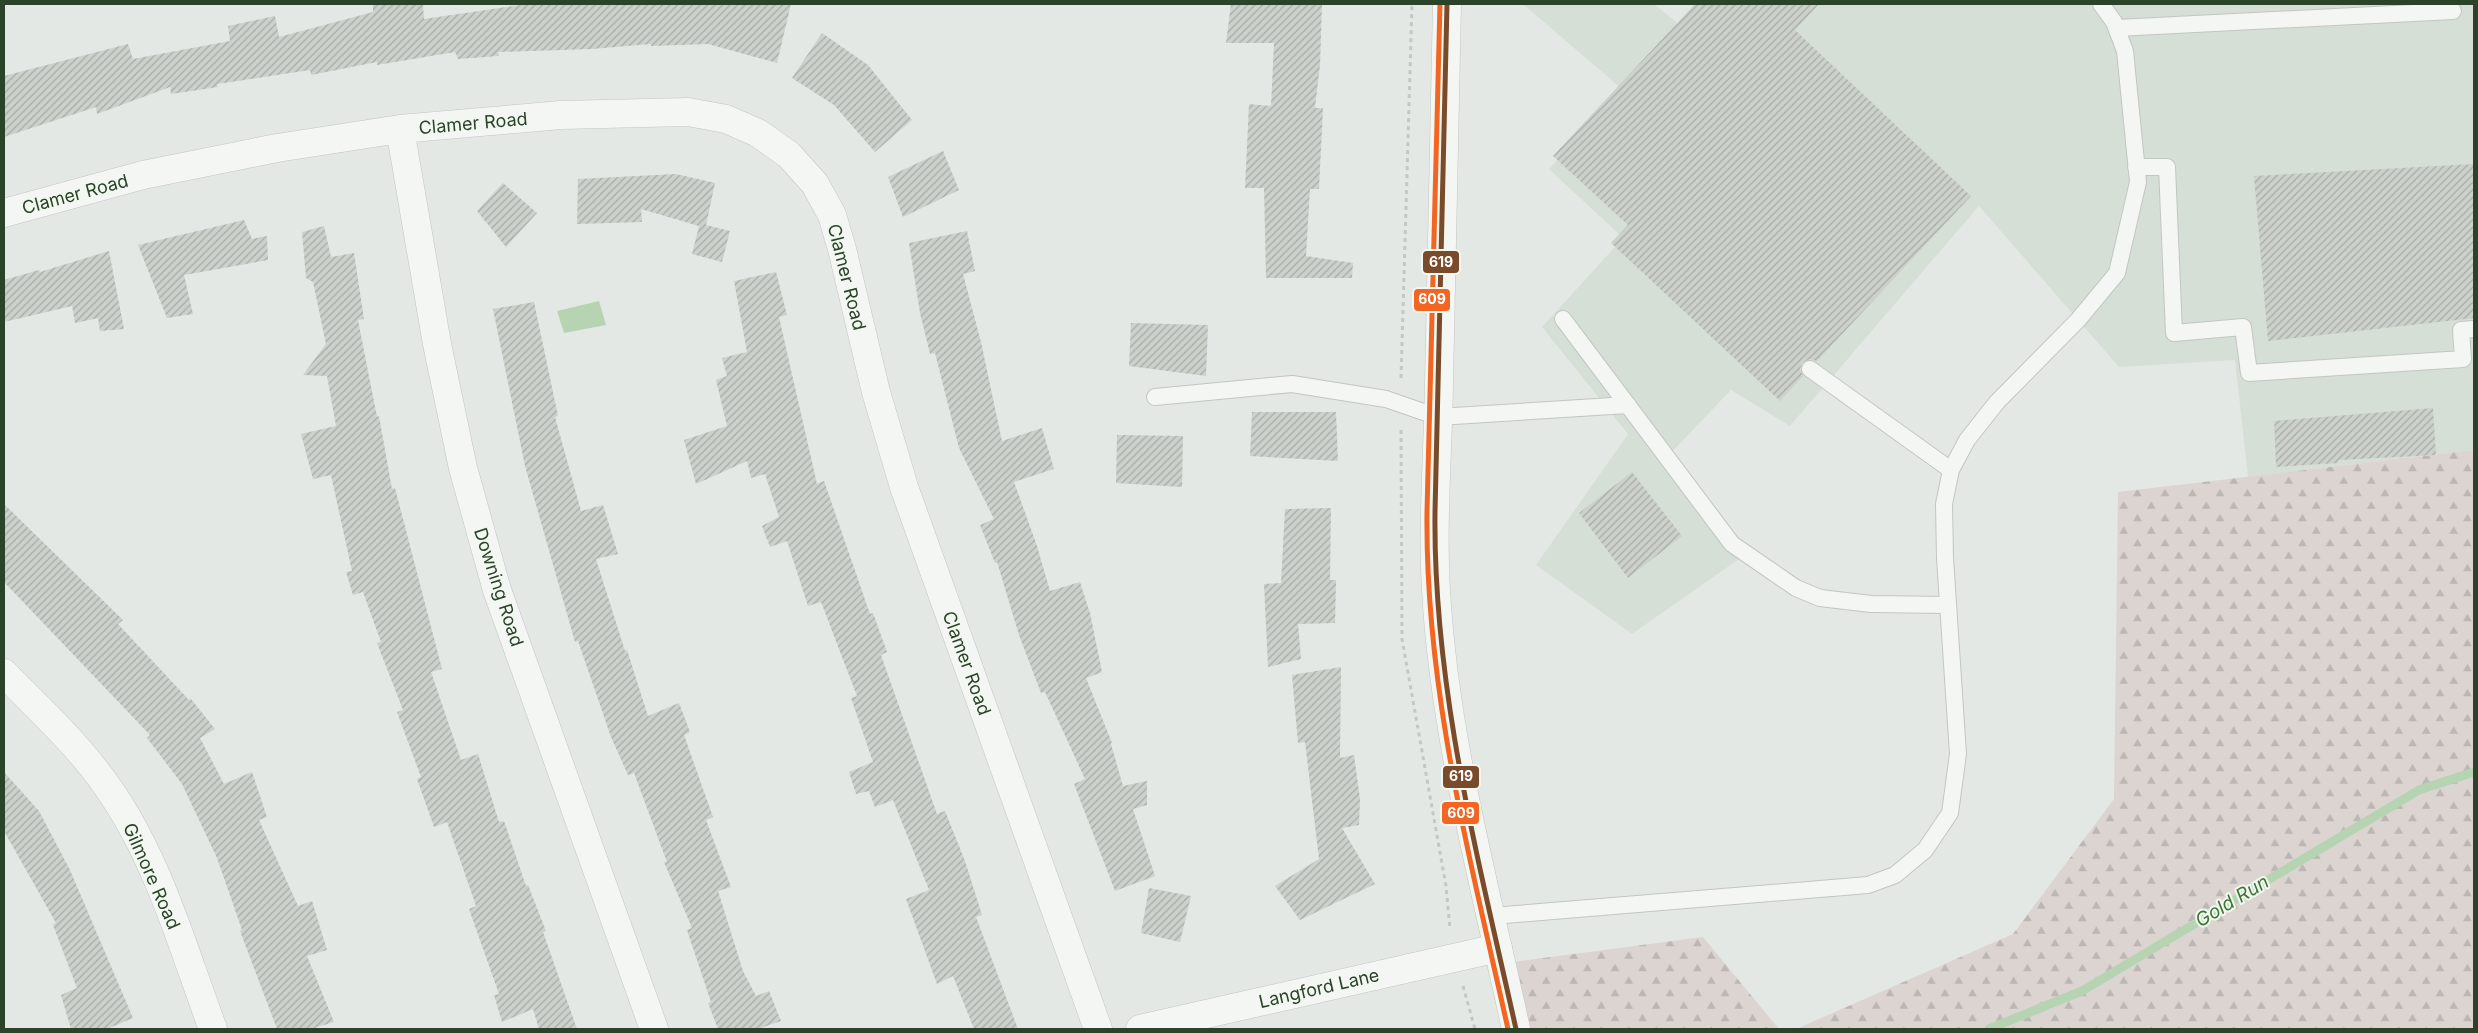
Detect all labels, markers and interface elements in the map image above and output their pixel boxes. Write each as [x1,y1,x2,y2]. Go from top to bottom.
street label: Clamer Road [418,108,528,138]
street label: Clamer Road [20,170,130,218]
street label: Clamer Road [824,222,870,332]
line badge: 619 [1422,250,1460,274]
text: 619 [1429,253,1453,270]
line badge: 609 [1413,288,1451,312]
text: 609 [1418,290,1446,307]
street label: Downing Road [470,525,528,649]
street label: Clamer Road [938,608,996,718]
line badge: 619 [1442,765,1480,789]
text: 619 [1449,767,1473,784]
line badge: 609 [1441,801,1480,825]
text: 609 [1447,804,1475,821]
street label: Gilmore Road [119,820,185,932]
water label: Gold Run [2191,870,2273,932]
street label: Langford Lane [1257,964,1381,1012]

